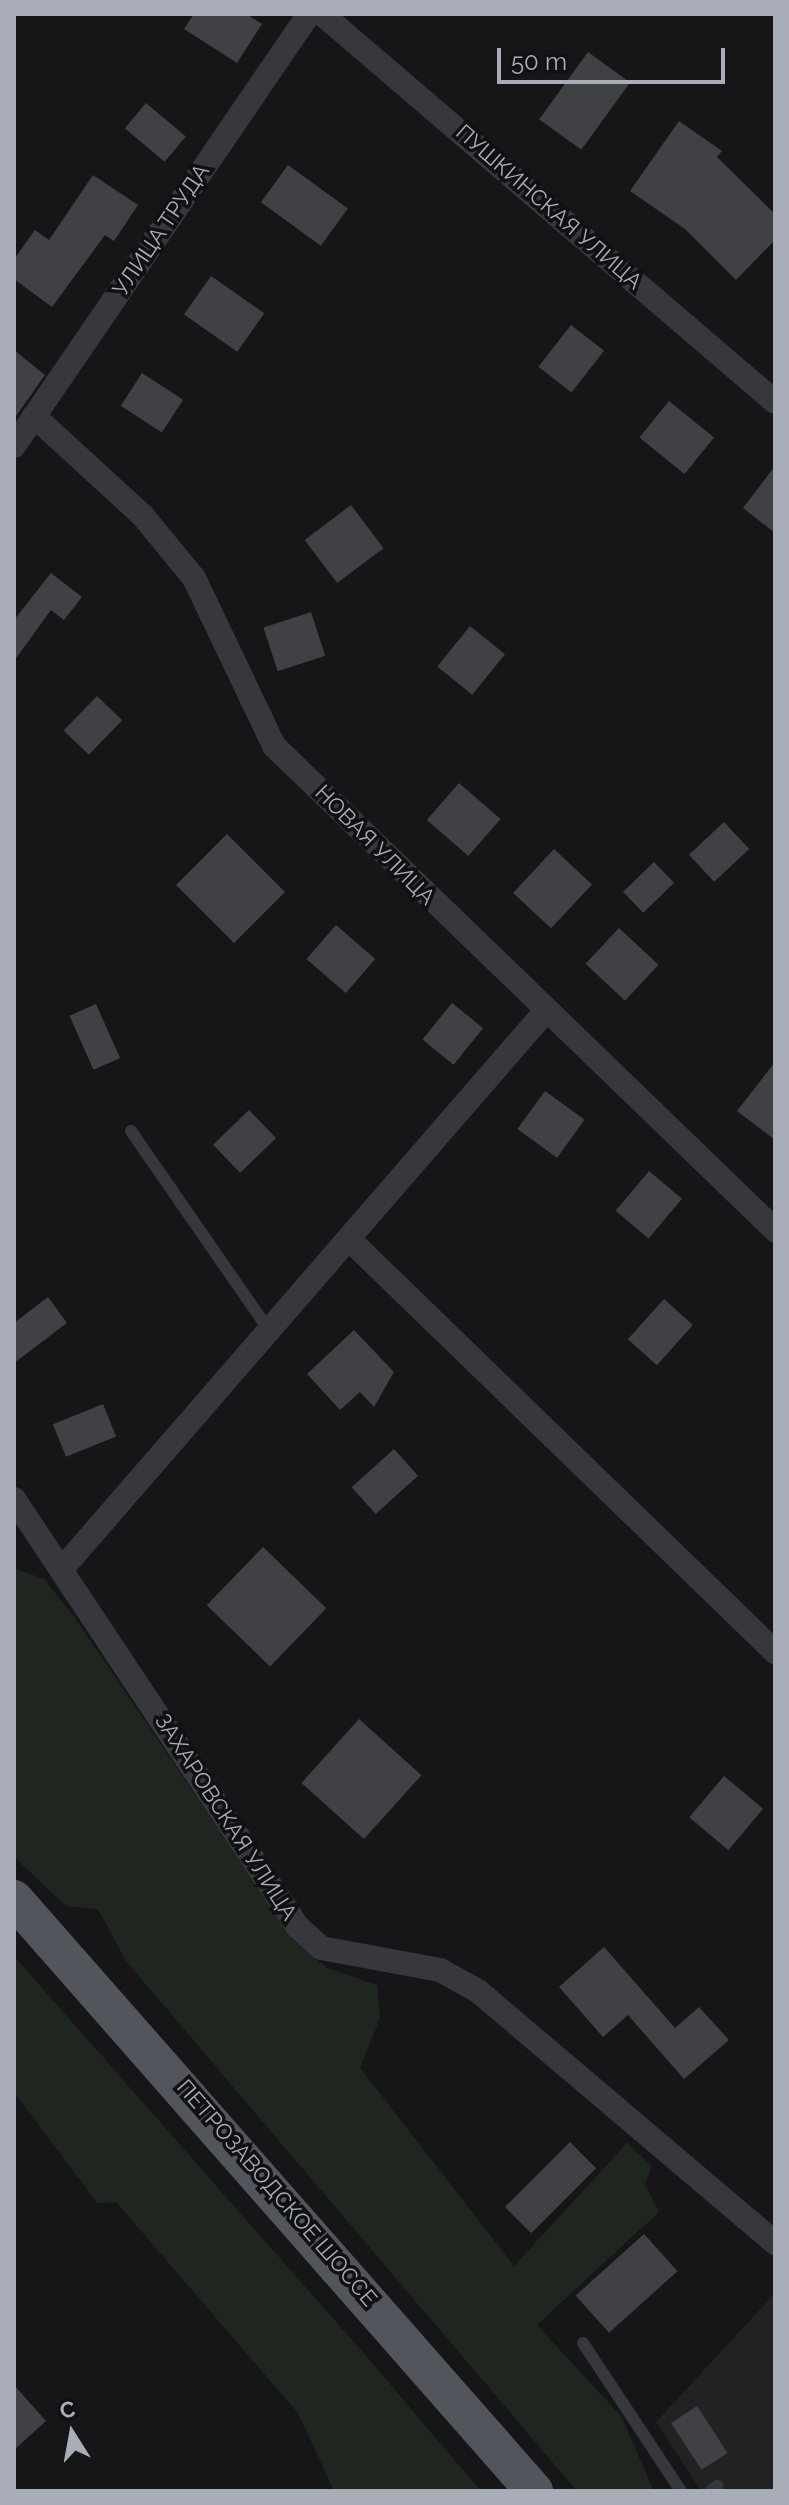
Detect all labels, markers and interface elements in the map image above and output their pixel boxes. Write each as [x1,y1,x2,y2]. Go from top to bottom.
scale bar [501,32,729,82]
text: 50 m [511,47,567,76]
street label: ПУШКИНСКАЯ УЛИЦА [451,119,647,295]
street label: УЛИЦА ТРУДА [107,158,215,302]
street label: НОВАЯ УЛИЦА [310,780,440,910]
street label: ЗАХАРОВСКАЯ УЛИЦА [149,1709,303,1925]
street label: ПЕТРОЗАВОДСКОЕ ШОССЕ [171,2074,383,2312]
north arrow [32,2393,112,2473]
text: С [58,2395,77,2424]

